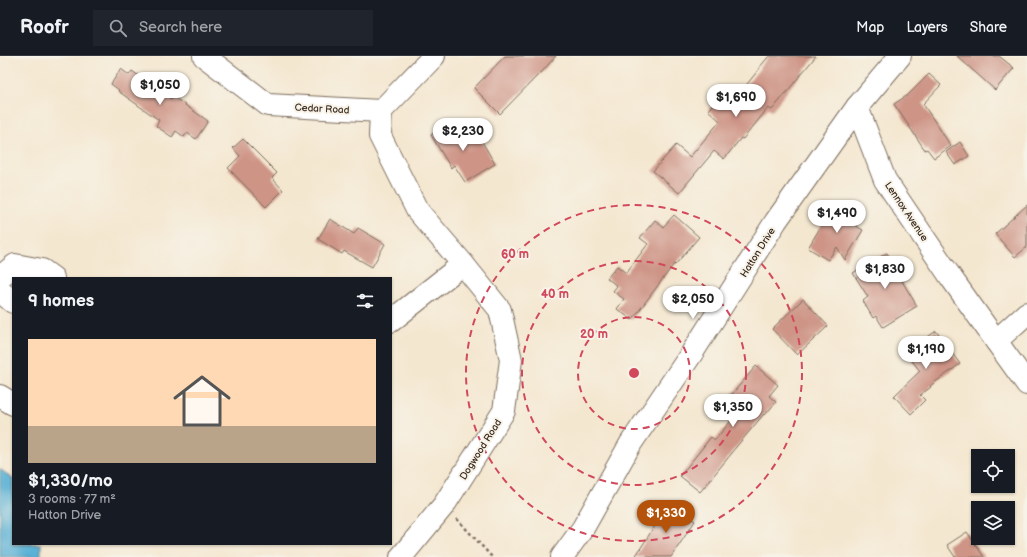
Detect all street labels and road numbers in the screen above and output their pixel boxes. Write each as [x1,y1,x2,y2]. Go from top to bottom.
street label: Cedar Road [294,102,350,116]
street label: Lennox Avenue [882,180,930,244]
street label: Hatton Drive [738,225,778,280]
street label: Dogwood Road [457,417,504,482]

